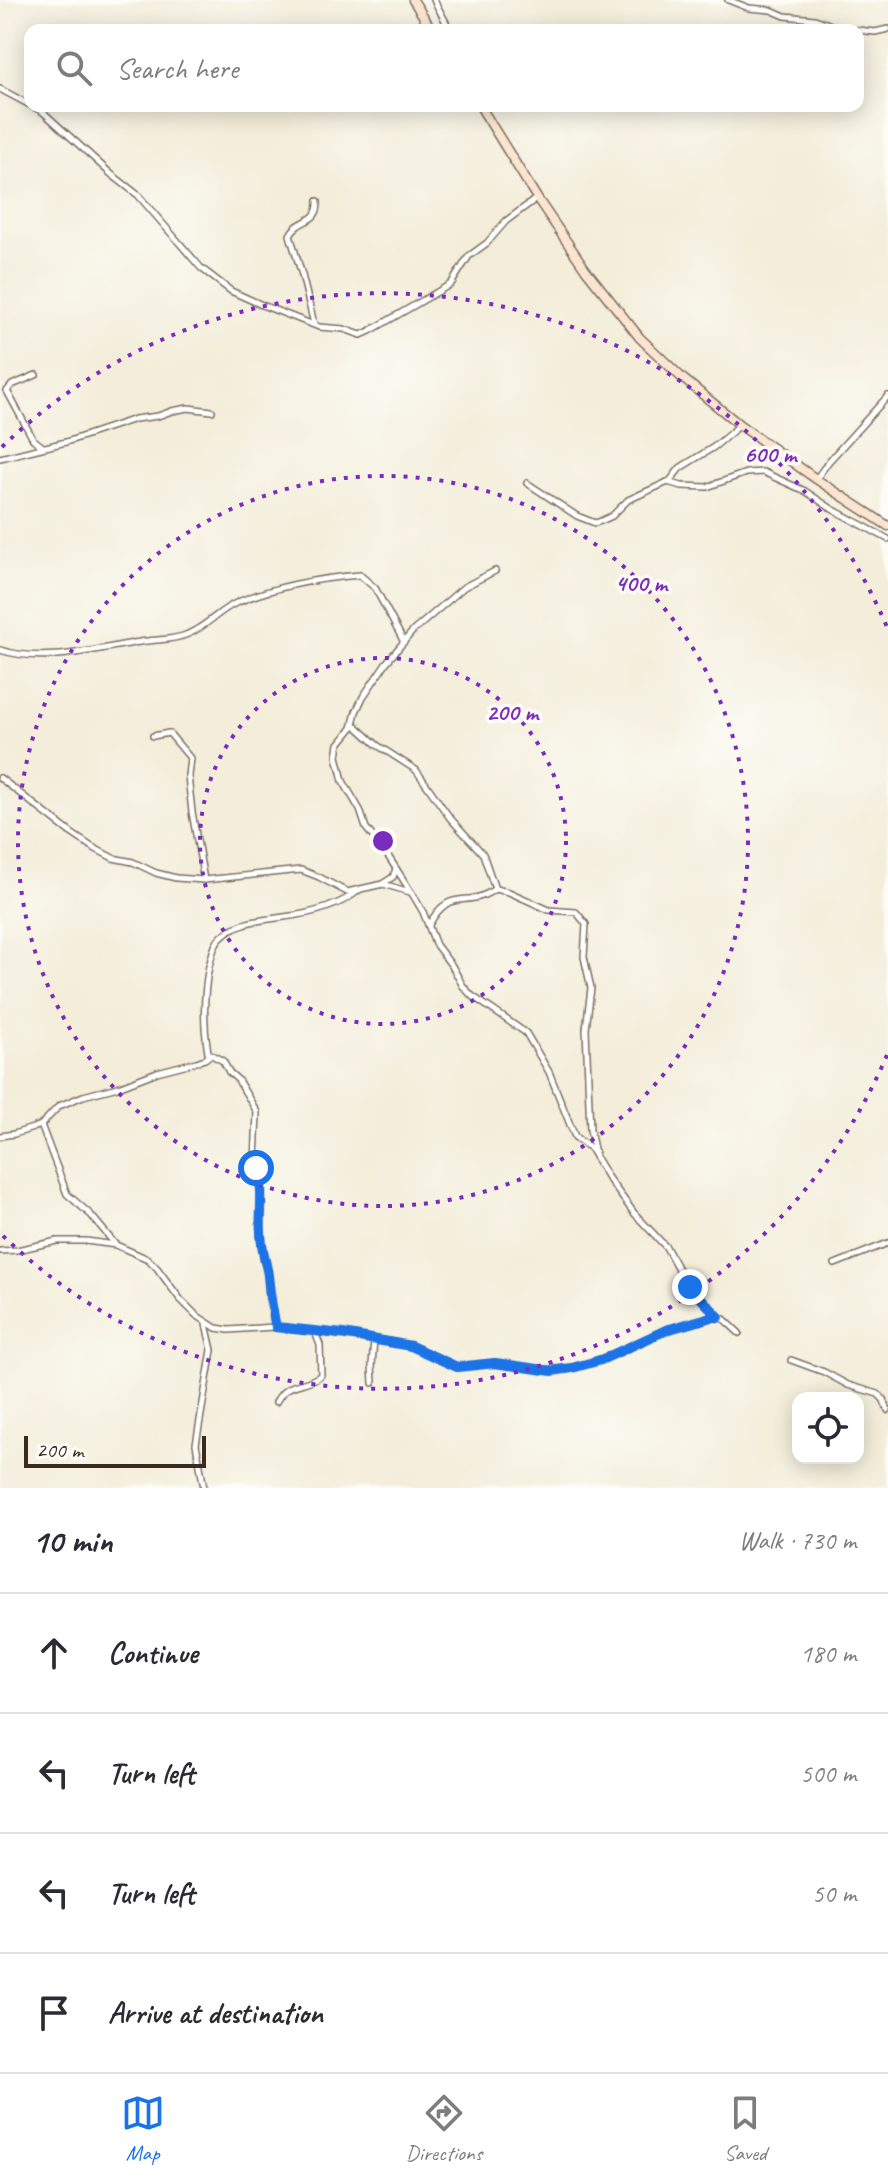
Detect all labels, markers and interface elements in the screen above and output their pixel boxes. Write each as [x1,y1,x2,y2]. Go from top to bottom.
search box [24,24,864,112]
icon: search [52,46,96,90]
text: Search here [116,49,238,87]
text: 600 m [744,439,799,469]
text: 400 m [615,568,669,598]
text: 200 m [486,697,540,727]
centre of rings [369,827,397,855]
route start [238,1150,274,1186]
route end [672,1269,708,1305]
map controls [792,1392,864,1464]
button: locate [792,1392,864,1464]
scale bar [24,1432,206,1468]
text: 200 m [36,1436,83,1464]
text: 10 min [32,1519,112,1562]
text: Walk · 730 m [739,1524,856,1557]
icon: ahead [32,1631,76,1675]
text: Continue [108,1634,198,1672]
text: 180 m [800,1637,856,1670]
icon: left [32,1751,76,1795]
text: Turn left [108,1754,195,1792]
text: 500 m [800,1757,856,1790]
icon: left [32,1871,76,1915]
text: Turn left [108,1874,195,1912]
text: 50 m [812,1877,856,1910]
icon: arrive [32,1991,76,2035]
text: Arrive at destination [108,1994,323,2032]
tab: Map [121,2091,165,2167]
tab: Directions [406,2091,482,2167]
tab: Saved [723,2091,767,2167]

